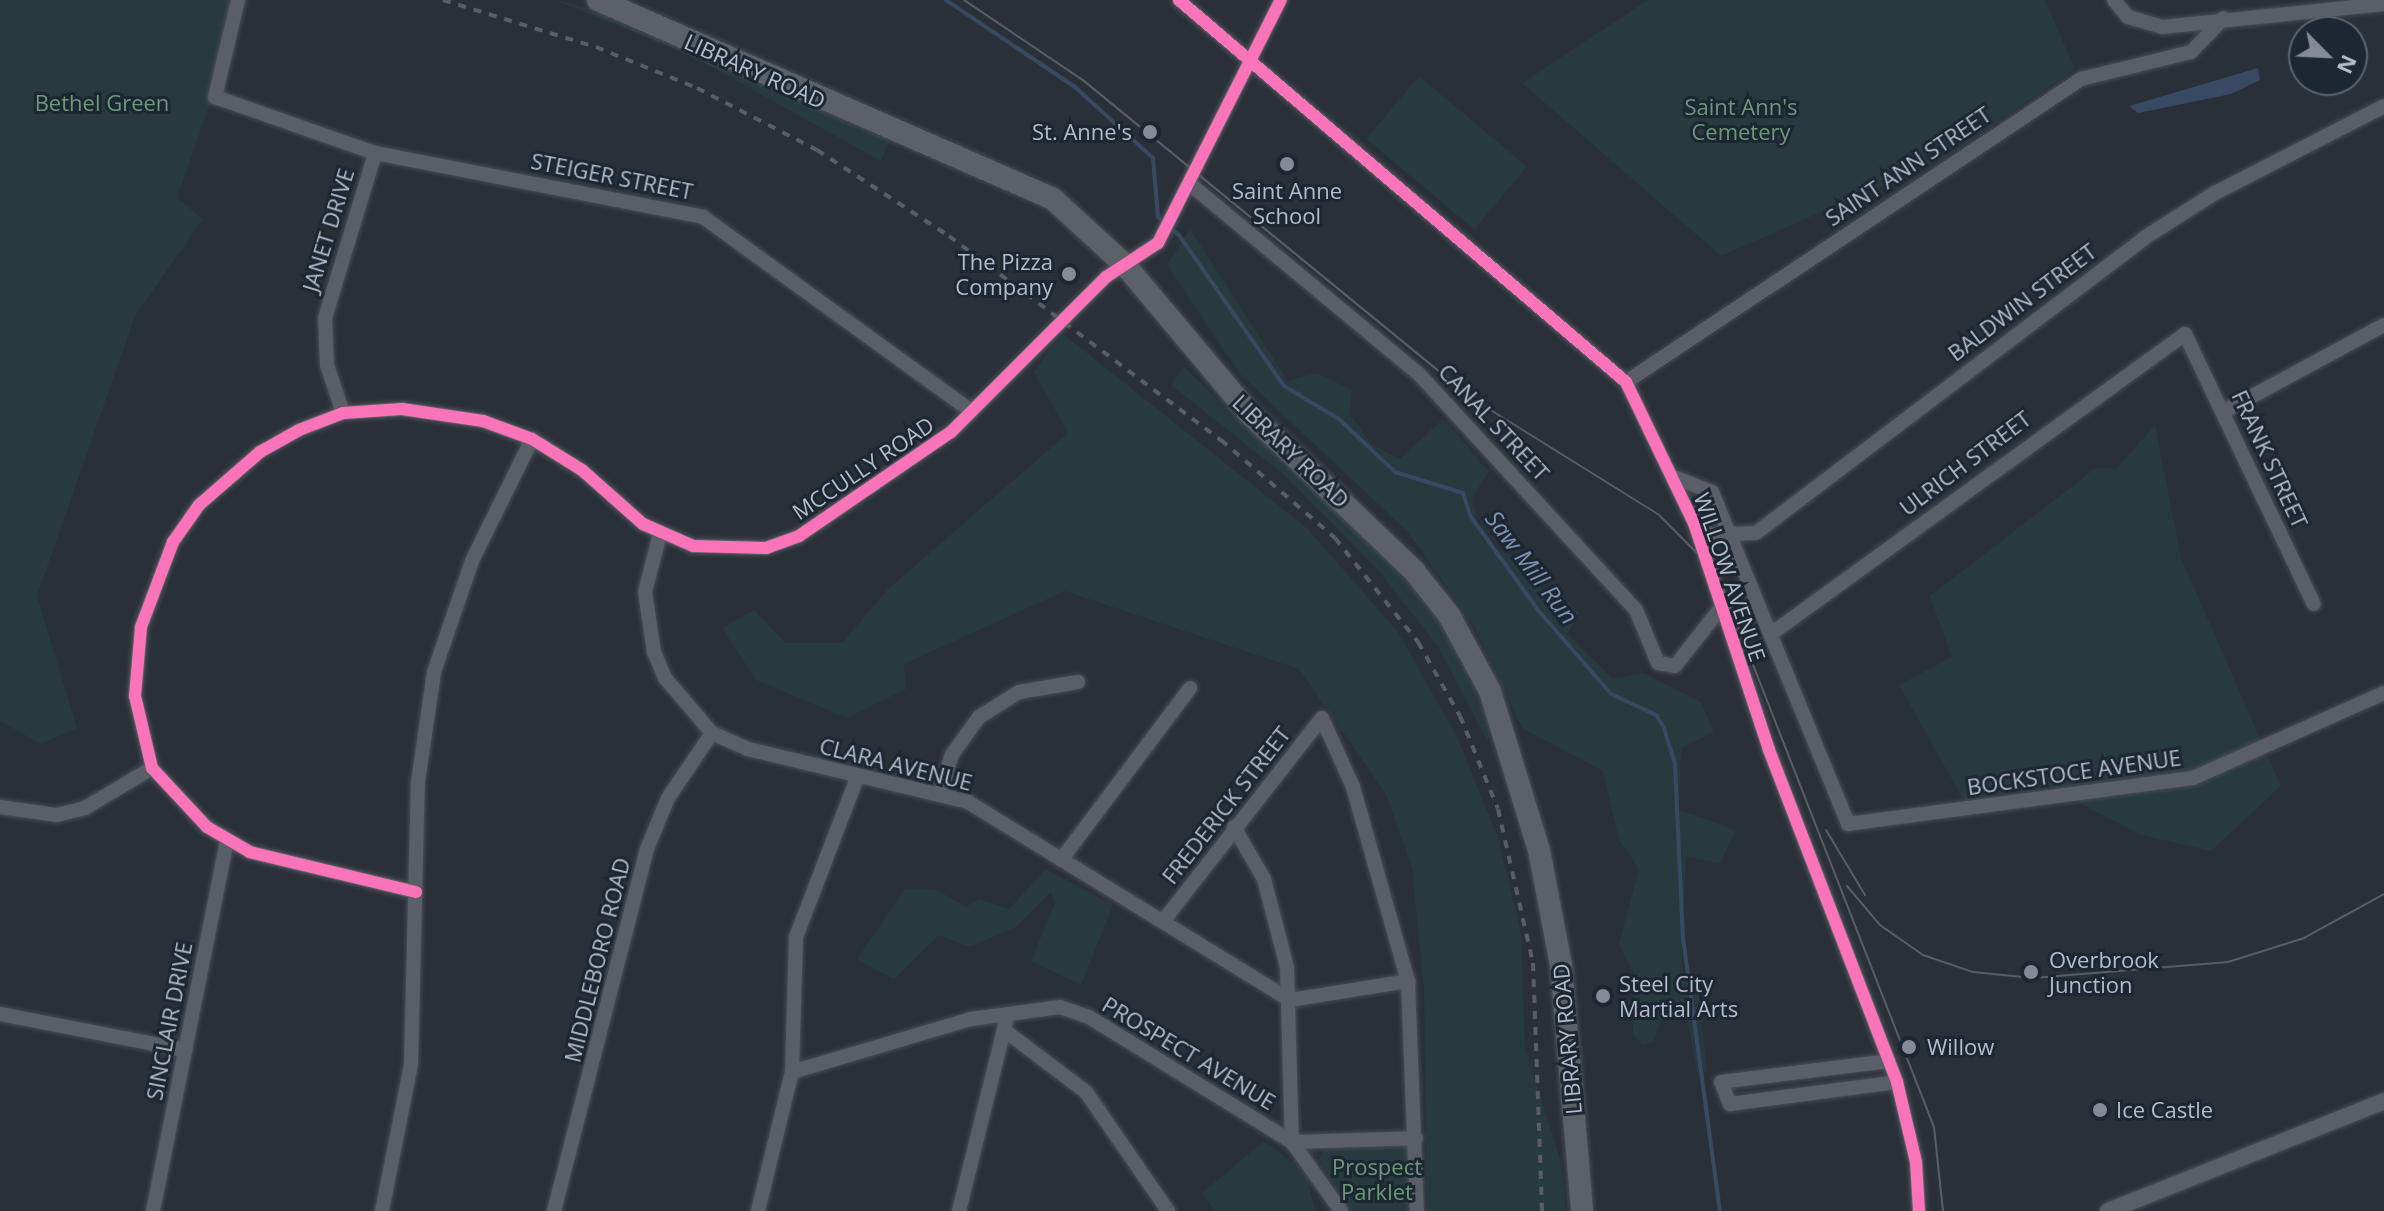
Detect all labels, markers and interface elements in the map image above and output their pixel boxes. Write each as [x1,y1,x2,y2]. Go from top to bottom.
north arrow [2288,16,2368,96]
street label: LIBRARY ROAD [680,28,830,114]
text: N [2331,51,2365,79]
park label: Bethel Green [35,90,169,116]
park label: Saint Ann's Cemetery [1684,93,1798,144]
street label: SAINT ANN STREET [1820,101,1996,231]
place label: St. Anne's [1032,119,1132,145]
marker: St. Anne's [1139,121,1161,143]
street label: STEIGER STREET [529,147,695,205]
marker: Saint Anne School [1278,155,1296,173]
street label: JANET DRIVE [297,165,359,295]
place label: Saint Anne School [1232,177,1342,228]
street label: BALDWIN STREET [1943,238,2101,366]
place label: The Pizza Company [955,248,1053,300]
marker: The Pizza Company [1060,265,1078,283]
street label: CANAL STREET [1433,358,1555,486]
street label: FRANK STREET [2227,386,2313,532]
street label: LIBRARY ROAD [1227,389,1355,513]
street label: ULRICH STREET [1894,405,2036,521]
street label: MCCULLY ROAD [787,411,939,525]
street label: WILLOW AVENUE [1689,489,1771,665]
water label: Saw Mill Run [1480,504,1584,630]
street label: FREDERICK STREET [1156,721,1296,889]
street label: CLARA AVENUE [817,732,975,796]
street label: BOCKSTOCE AVENUE [1965,744,2183,800]
street label: MIDDLEBORO ROAD [559,855,635,1065]
street label: SINCLAIR DRIVE [141,940,197,1102]
place label: Overbrook Junction [2049,946,2159,998]
marker: Overbrook Junction [2020,961,2042,983]
street label: LIBRARY ROAD [1547,962,1587,1116]
place label: Steel City Martial Arts [1619,970,1738,1022]
marker: Steel City Martial Arts [1594,987,1612,1005]
street label: PROSPECT AVENUE [1098,991,1280,1115]
place label: Willow [1927,1034,1994,1060]
marker: Willow [1898,1036,1920,1058]
place label: Ice Castle [2116,1097,2213,1123]
marker: Ice Castle [2091,1101,2109,1119]
park label: Prospect Parklet [1332,1153,1422,1204]

